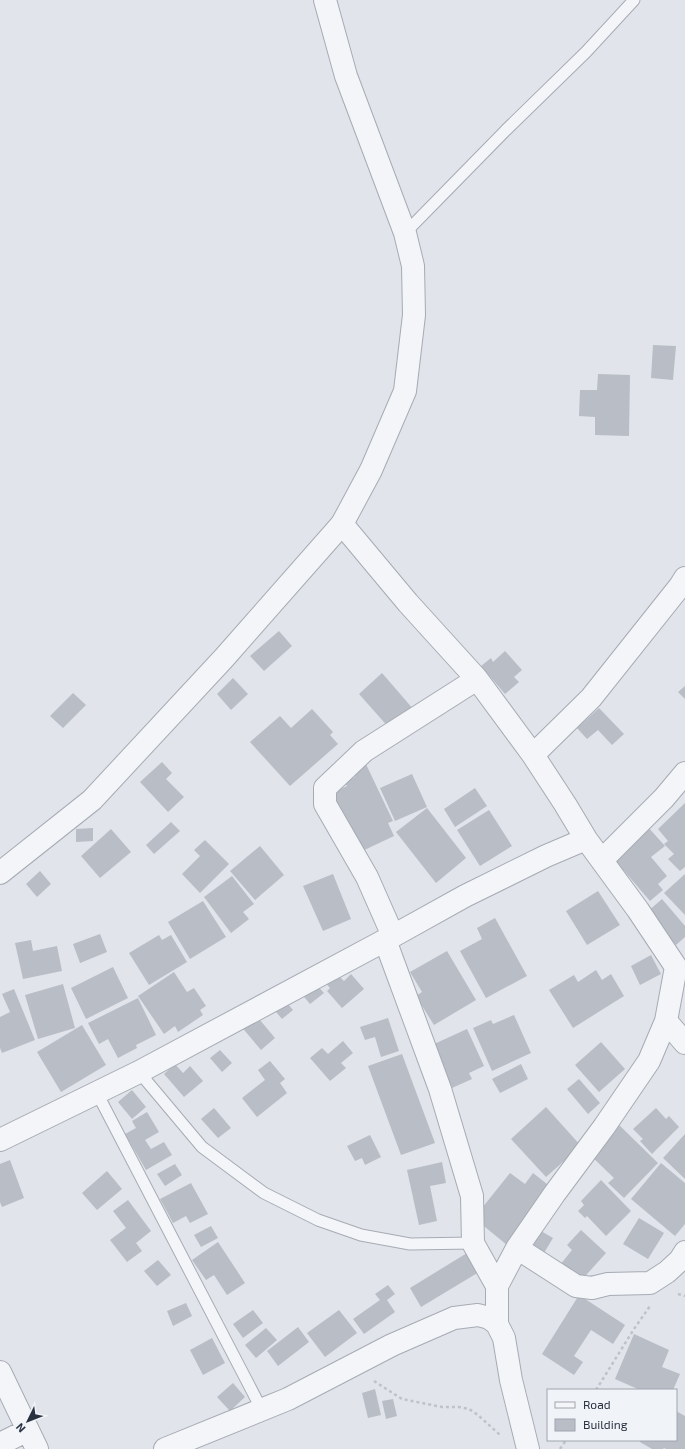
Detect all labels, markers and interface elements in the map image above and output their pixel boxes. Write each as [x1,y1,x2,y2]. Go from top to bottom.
legend [547,1389,677,1441]
text: Road [583,1397,611,1411]
north arrow [8,1401,48,1441]
text: Building [583,1417,628,1431]
text: N [13,1421,28,1436]

